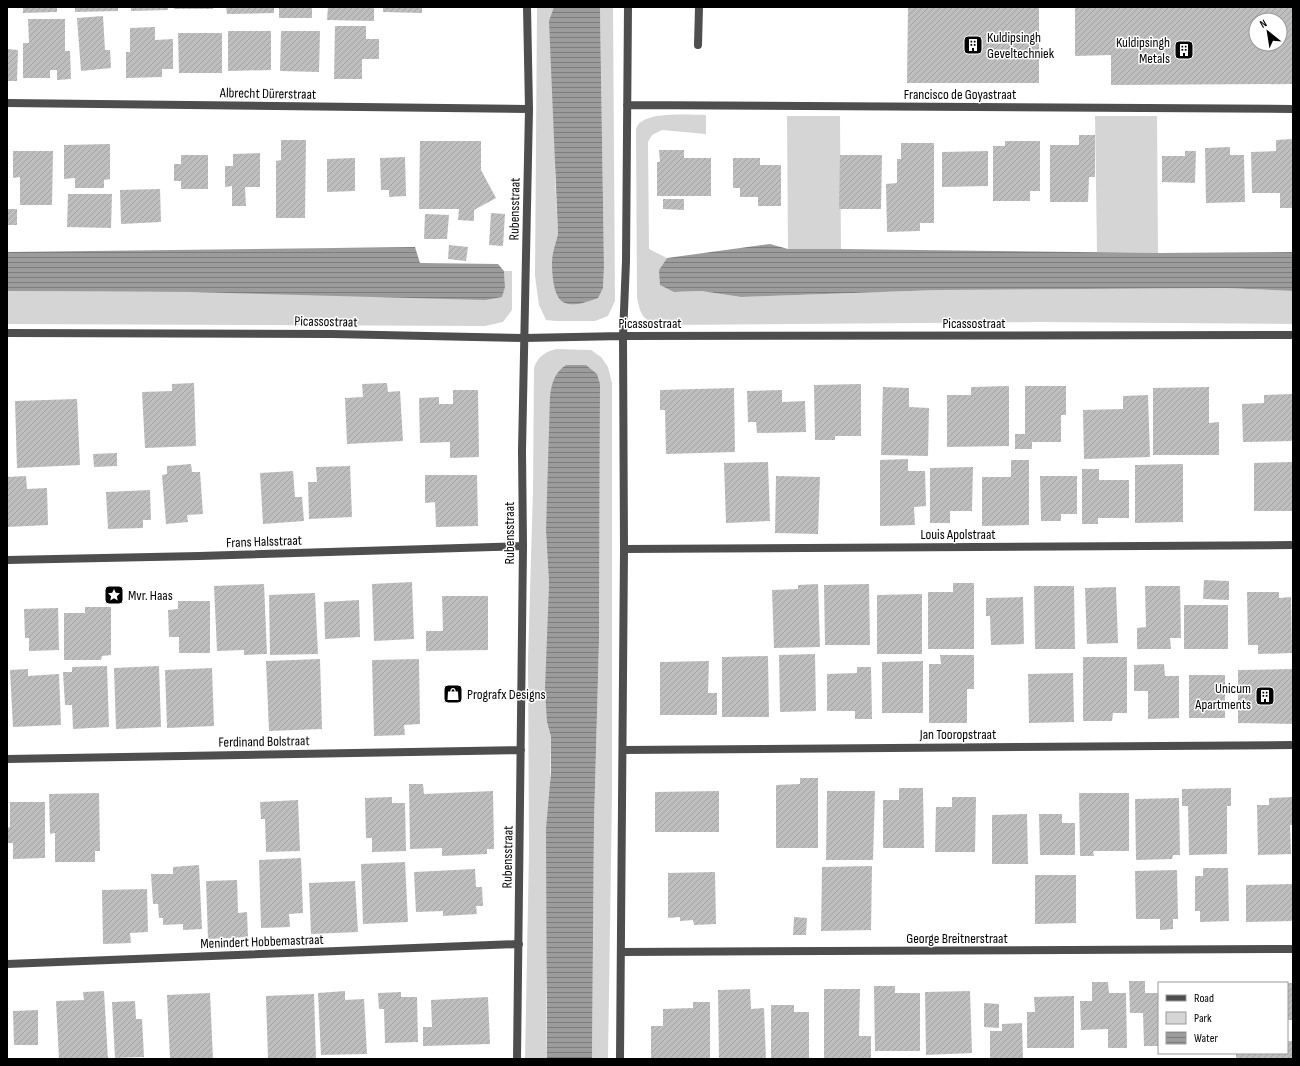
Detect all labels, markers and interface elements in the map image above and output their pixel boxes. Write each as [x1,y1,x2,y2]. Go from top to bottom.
north arrow [1248,12,1288,52]
text: N [1257,17,1269,31]
place label: Kuldipsingh Geveltechniek [987,29,1055,62]
building icon: Kuldipsingh Geveltechniek [962,34,984,56]
place label: Kuldipsingh Metals [1116,34,1170,67]
building icon: Kuldipsingh Metals [1173,39,1195,61]
street label: Albrecht Dürerstraat [219,84,316,103]
street label: Francisco de Goyastraat [904,86,1016,103]
street label: Rubensstraat [505,177,524,241]
street label: Picassostraat [294,312,358,331]
street label: Picassostraat [618,315,682,332]
street label: Picassostraat [942,315,1006,332]
street label: Rubensstraat [501,502,518,564]
street label: Louis Apolstraat [920,526,996,543]
street label: Frans Halsstraat [226,532,302,551]
place icon: Mvr. Haas [103,584,125,606]
place label: Mvr. Haas [128,587,173,604]
place label: Unicum Apartments [1194,680,1251,713]
shop icon: Prografx Designs [442,683,464,705]
building icon: Unicum Apartments [1254,685,1276,707]
place label: Prografx Designs [467,686,546,703]
street label: Jan Tooropstraat [919,726,996,743]
street label: Ferdinand Bolstraat [218,732,310,751]
street label: Rubensstraat [498,825,517,889]
street label: George Breitnerstraat [906,930,1008,947]
street label: Menindert Hobbemastraat [200,931,324,952]
legend [1158,982,1288,1054]
text: Road [1194,991,1214,1006]
text: Park [1194,1011,1212,1026]
text: Water [1194,1031,1218,1046]

